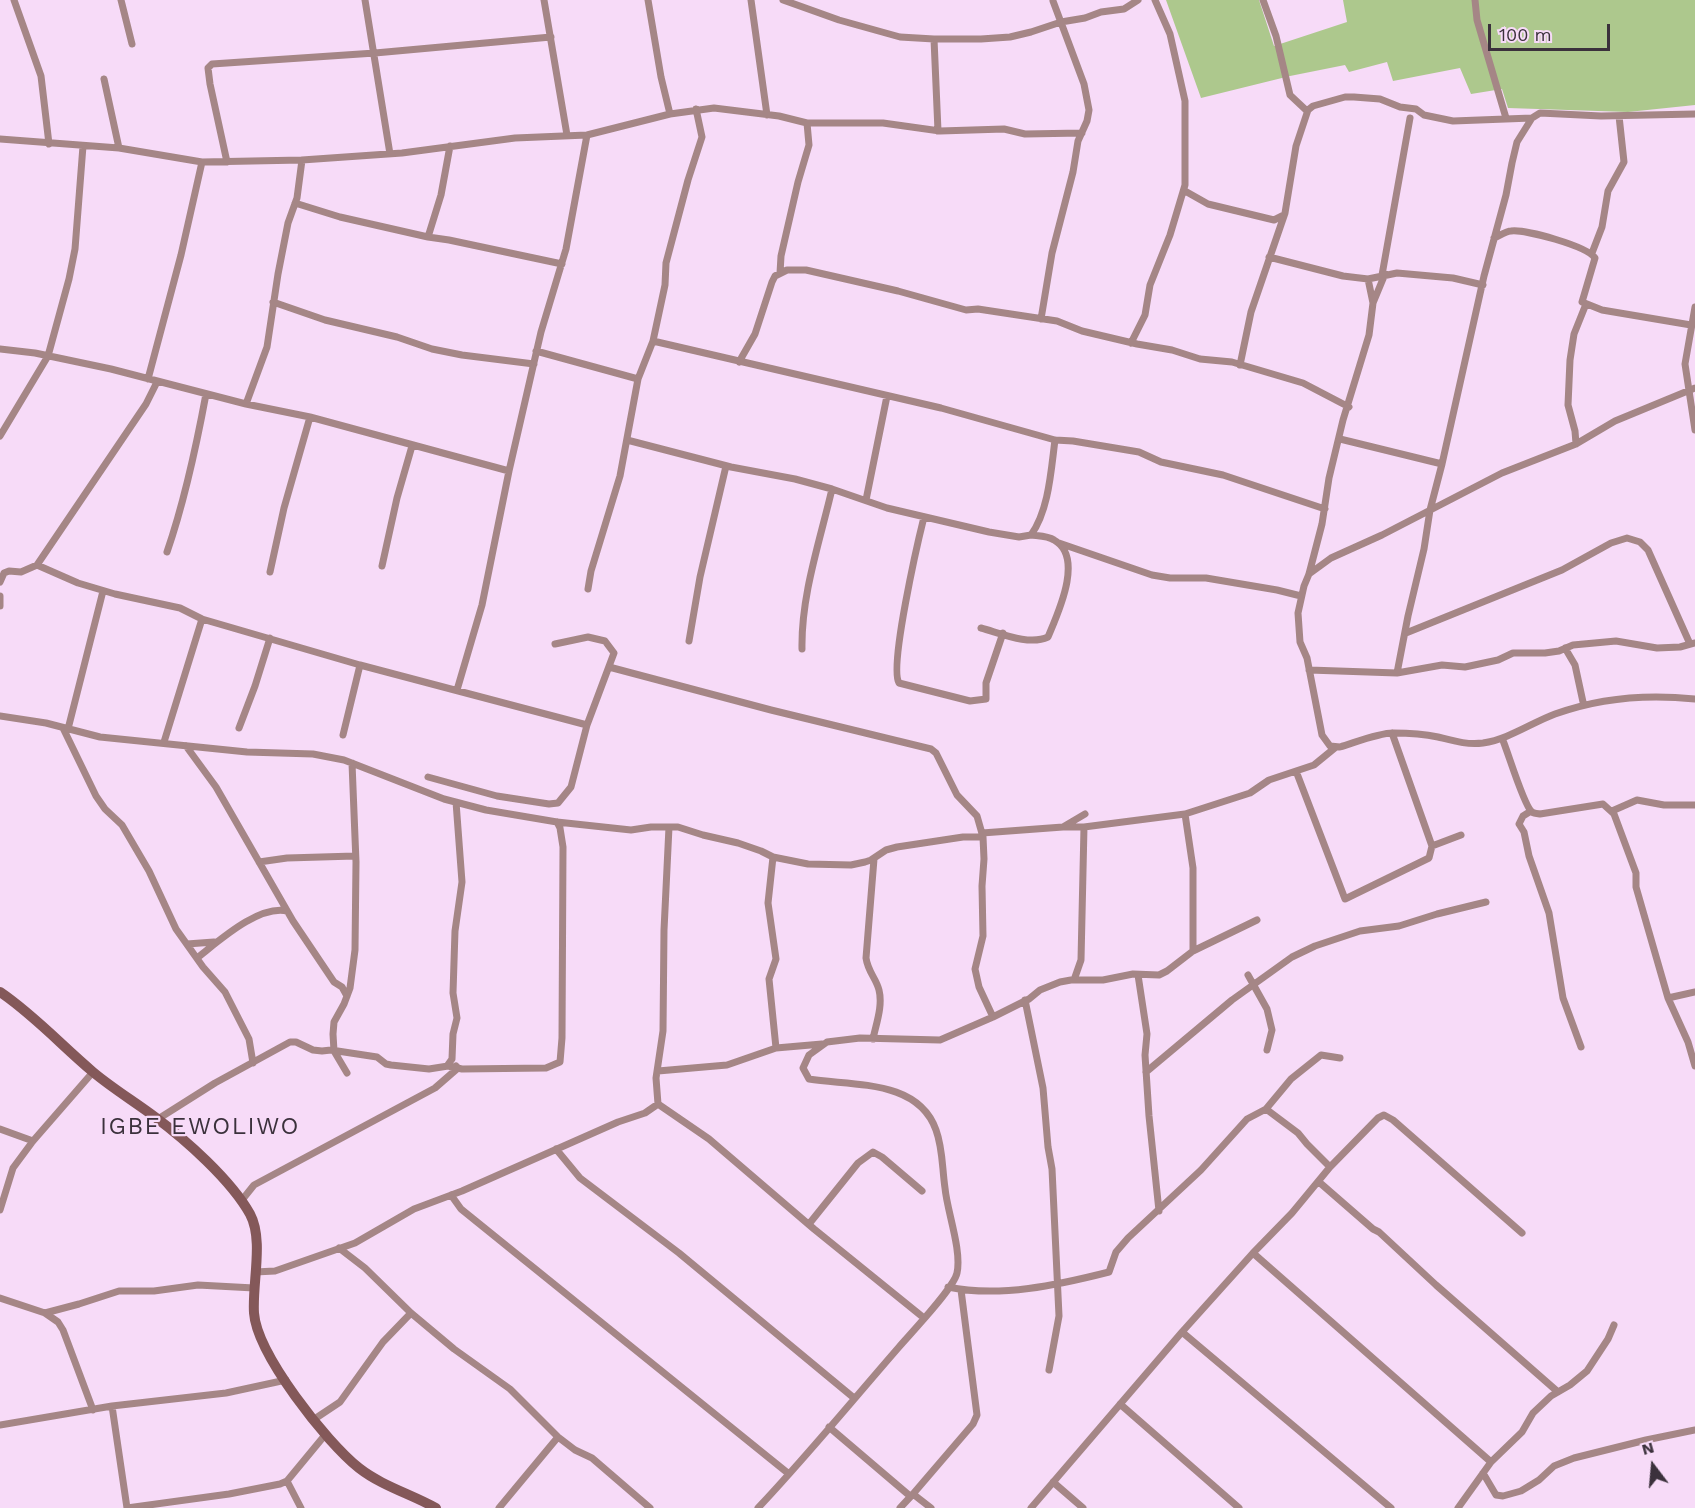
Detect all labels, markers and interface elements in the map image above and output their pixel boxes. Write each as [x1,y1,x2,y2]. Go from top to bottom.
scale bar [1491,12,1612,50]
text: 100 m [1499,24,1552,45]
district label: IGBE EWOLIWO [100,1113,300,1141]
north arrow [1623,1436,1683,1496]
text: N [1640,1437,1656,1459]

